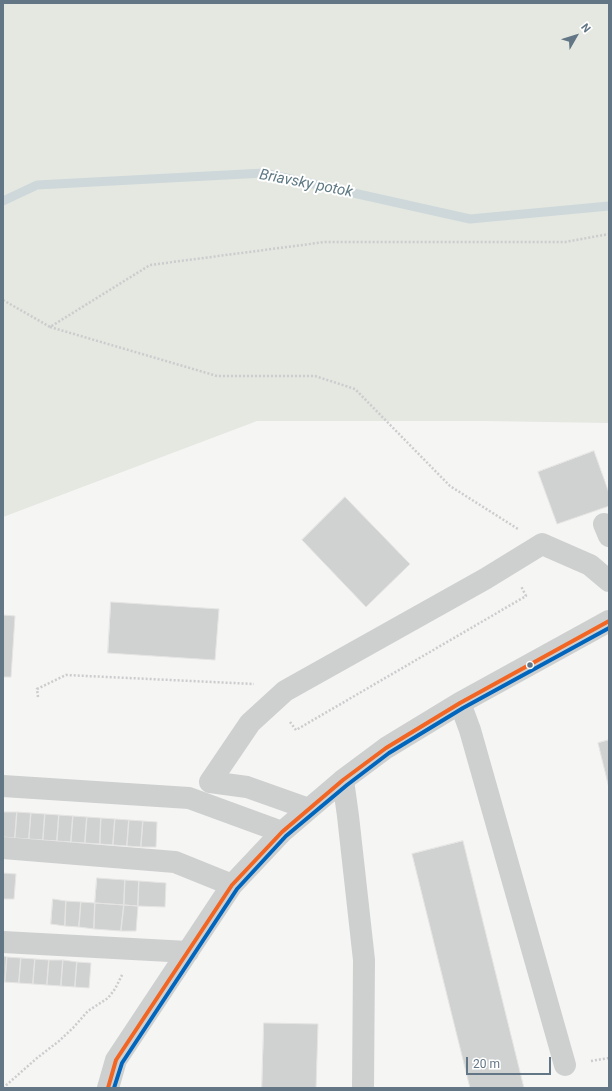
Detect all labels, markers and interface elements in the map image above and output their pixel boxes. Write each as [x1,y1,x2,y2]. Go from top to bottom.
north arrow [556,16,596,56]
text: N [578,21,593,35]
water label: Briavsky potok [258,166,354,202]
unlabelled marker [525,660,535,670]
scale bar [468,1049,553,1075]
text: 20 m [473,1057,500,1071]

